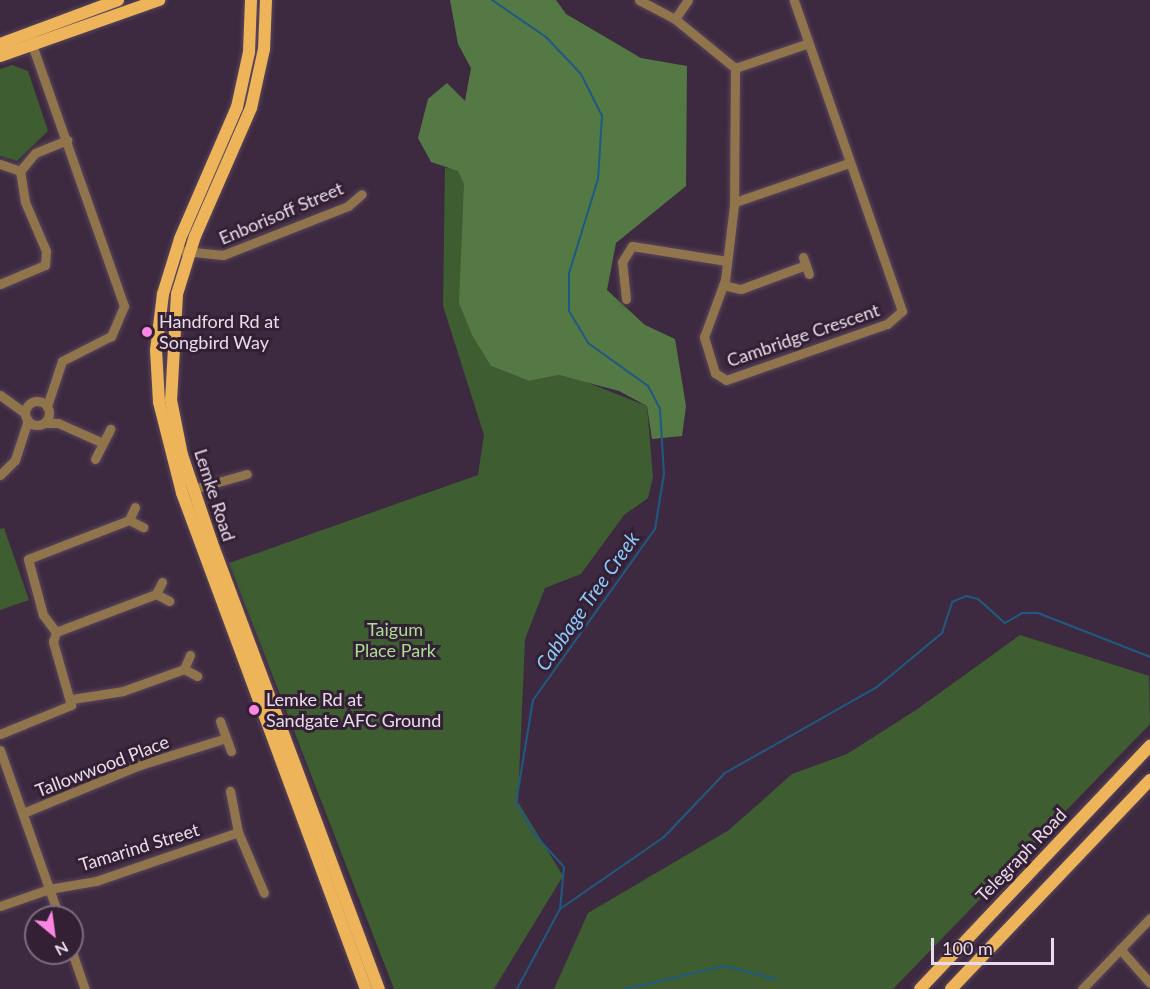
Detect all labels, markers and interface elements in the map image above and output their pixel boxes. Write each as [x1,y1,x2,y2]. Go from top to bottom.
street label: Enborisoff Street [216,177,346,249]
street label: Cambridge Crescent [724,299,882,371]
place label: Handford Rd at Songbird Way [159,311,279,354]
marker: Handford Rd at Songbird Way [140,325,154,339]
street label: Lemke Road [190,446,240,544]
water label: Cabbage Tree Creek [530,527,644,675]
park label: Taigum Place Park [354,619,436,662]
place label: Lemke Rd at Sandgate AFC Ground [266,689,442,732]
marker: Lemke Rd at Sandgate AFC Ground [247,703,261,717]
street label: Tallowwood Place [32,731,172,801]
street label: Telegraph Road [971,804,1071,906]
street label: Tamarind Street [76,819,202,875]
north arrow [24,905,84,965]
scale bar [934,926,1057,964]
text: 100 m [942,937,993,959]
text: N [52,938,72,961]

